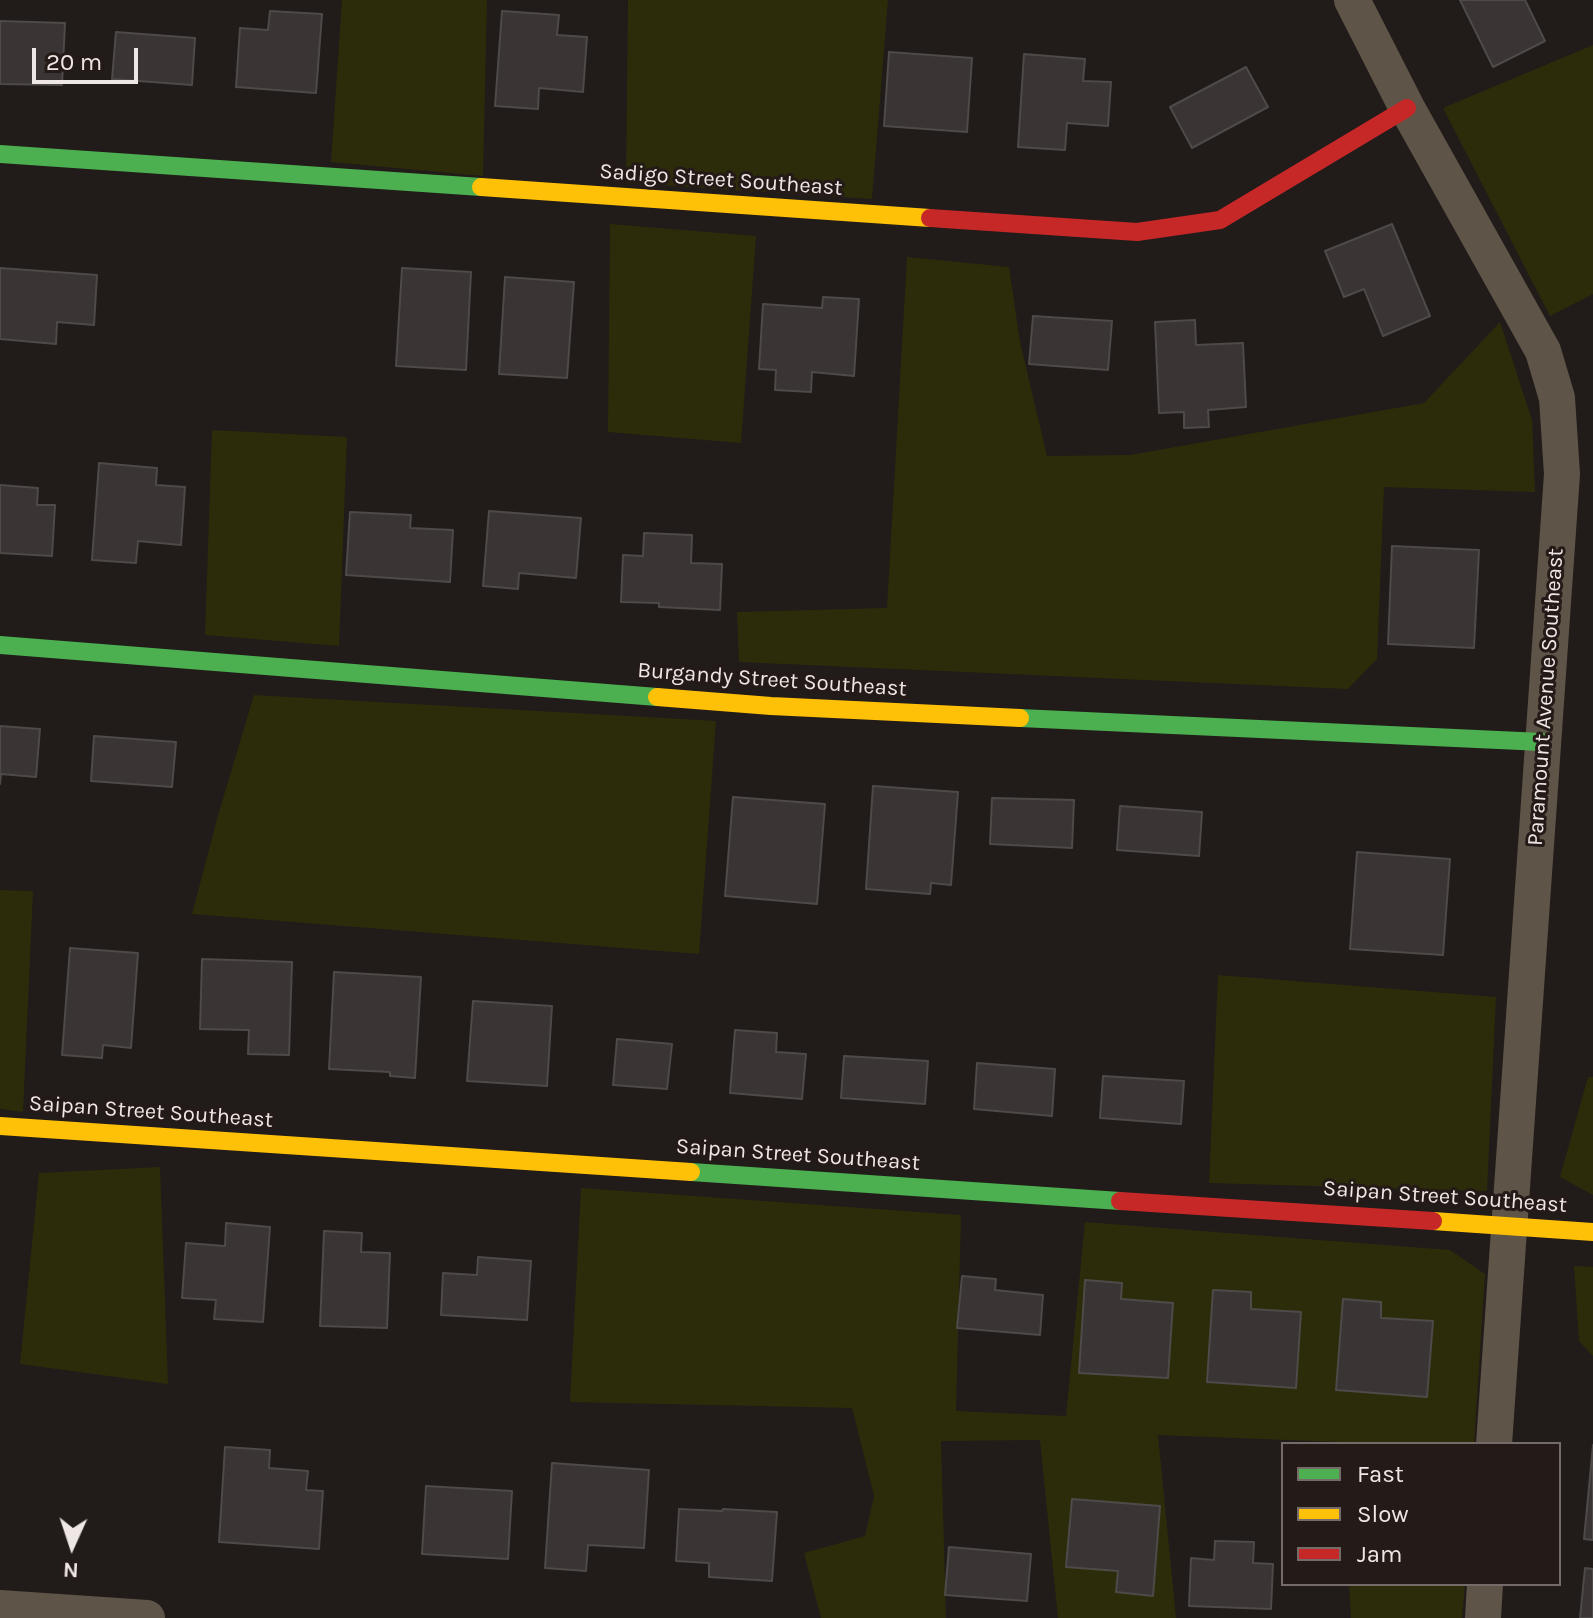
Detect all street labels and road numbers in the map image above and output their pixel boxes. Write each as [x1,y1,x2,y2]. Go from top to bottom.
street label: Sadigo Street Southeast [599,158,843,202]
street label: Paramount Avenue Southeast [1522,547,1570,847]
street label: Burgandy Street Southeast [636,657,908,703]
street label: Saipan Street Southeast [28,1090,274,1134]
street label: Saipan Street Southeast [675,1133,921,1177]
street label: Saipan Street Southeast [1322,1175,1568,1219]

